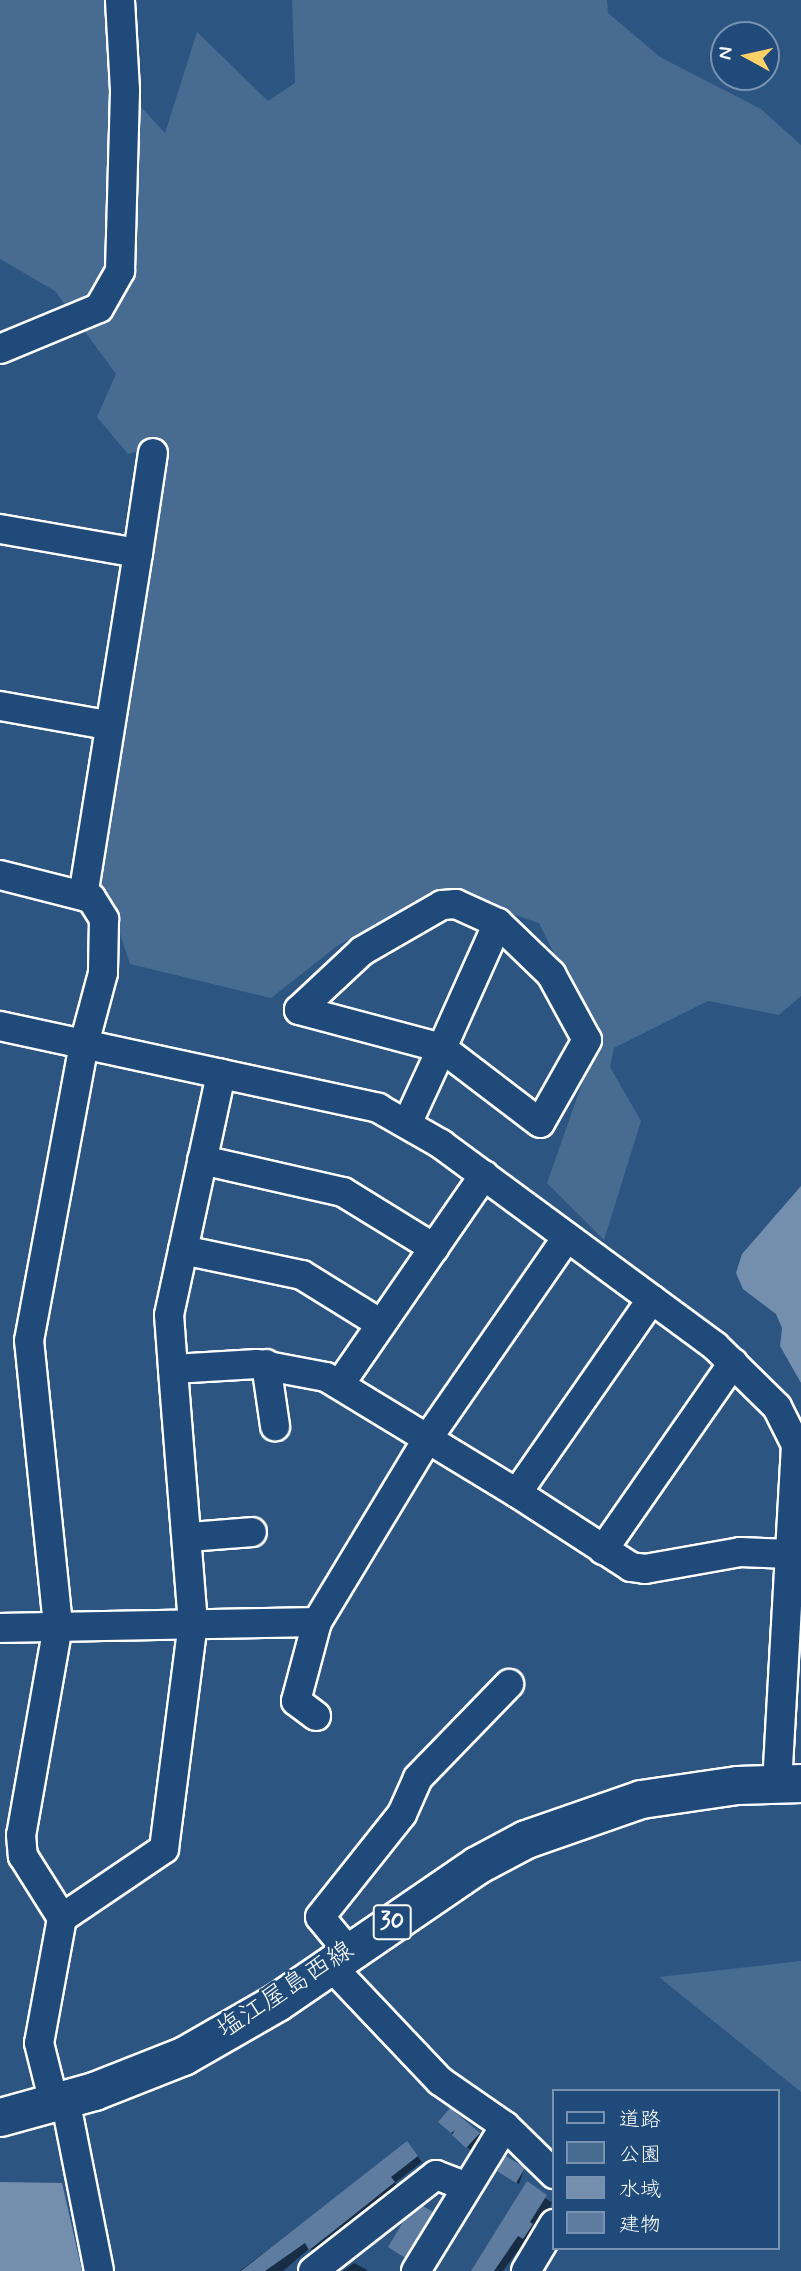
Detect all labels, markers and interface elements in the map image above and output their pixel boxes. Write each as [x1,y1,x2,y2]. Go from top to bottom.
north arrow [710,21,780,91]
text: N [712,45,739,61]
road number: 30 [371,1901,413,1942]
street label: 塩江屋島西線 [212,1935,360,2047]
legend [552,2089,780,2250]
text: 道路 [619,2106,661,2134]
text: 公園 [619,2141,661,2169]
text: 水域 [619,2176,661,2204]
text: 建物 [619,2211,661,2239]

